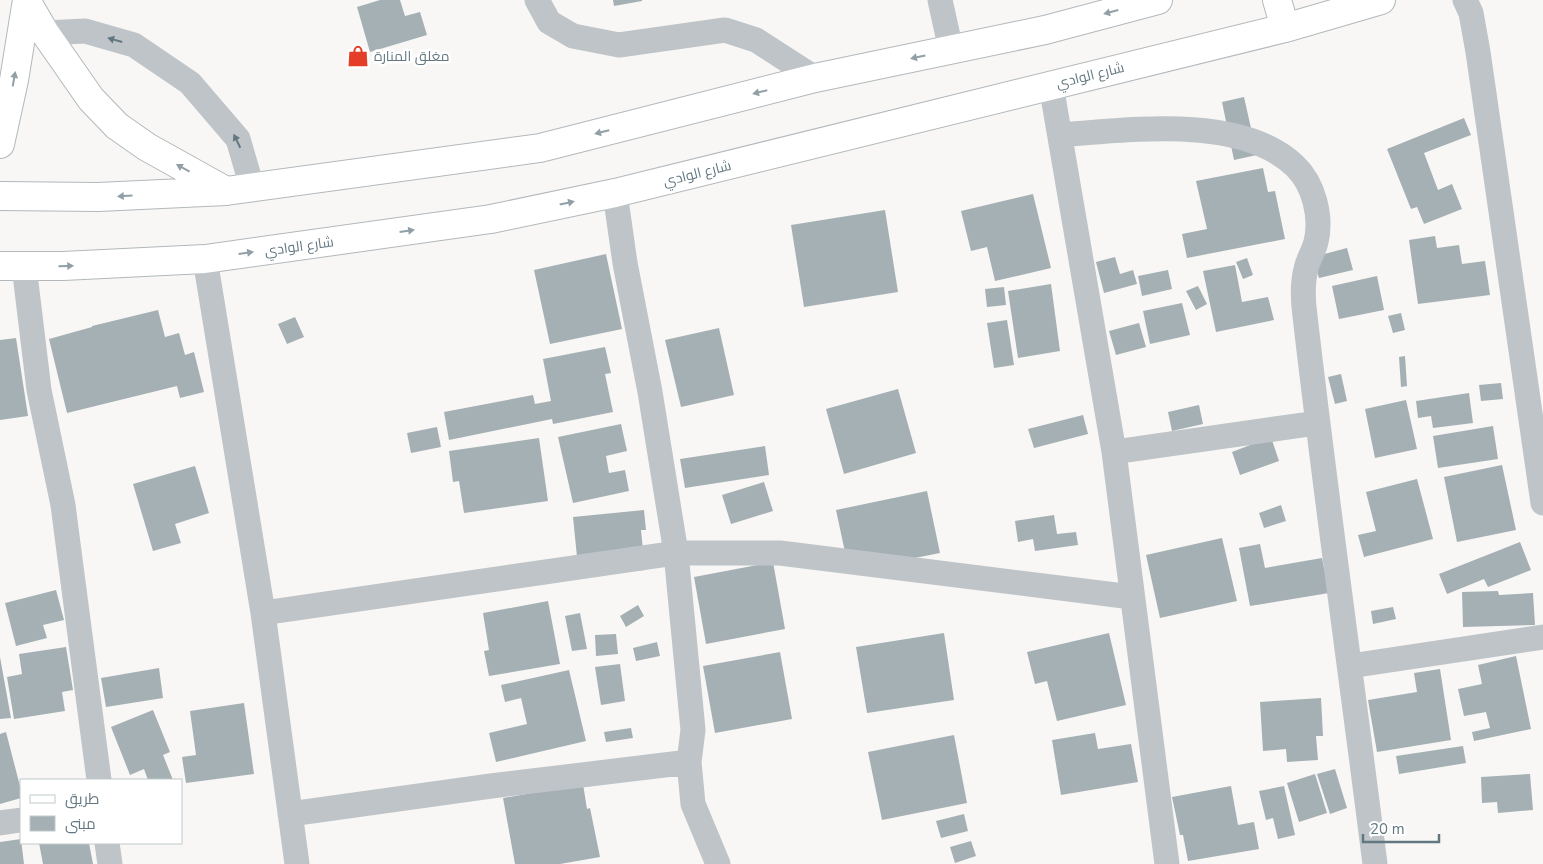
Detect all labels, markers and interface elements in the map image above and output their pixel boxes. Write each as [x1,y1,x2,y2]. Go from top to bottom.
one-way arrow [1103,9,1118,17]
one-way arrow [108,35,123,43]
shop icon: مغلق المنارة [345,43,371,69]
place label: مغلق المنارة [374,47,450,66]
one-way arrow [910,53,926,61]
street label: شارع الوادي [1054,58,1127,95]
one-way arrow [10,70,18,86]
one-way arrow [752,88,767,96]
one-way arrow [595,128,610,136]
one-way arrow [233,134,241,148]
street label: شارع الوادي [661,156,734,193]
one-way arrow [176,164,190,172]
one-way arrow [116,193,132,201]
one-way arrow [559,199,574,207]
one-way arrow [399,227,415,235]
street label: شارع الوادي [263,232,335,263]
one-way arrow [238,249,254,257]
one-way arrow [58,262,74,270]
legend [20,779,182,844]
text: طريق [65,789,99,809]
scale bar [1363,812,1439,844]
text: مبنى [65,814,96,834]
text: 20 m [1370,819,1405,839]

